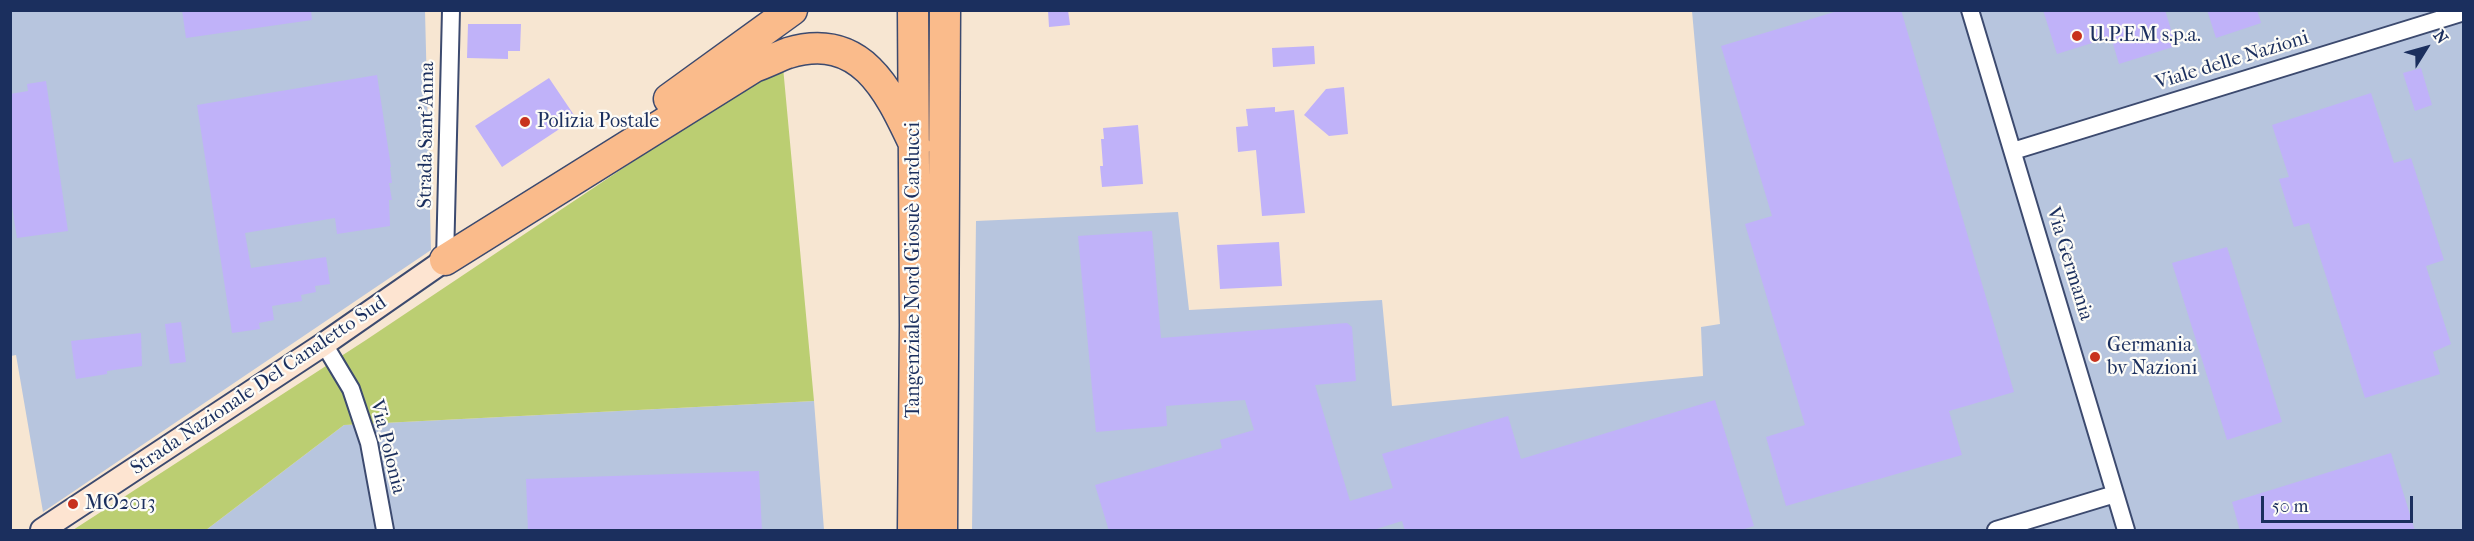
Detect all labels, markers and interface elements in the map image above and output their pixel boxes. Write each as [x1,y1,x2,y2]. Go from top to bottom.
north arrow [2396,18,2456,78]
place label: U.P.E.M s.p.a. [2089,24,2201,48]
street label: Viale delle Nazioni [2152,26,2312,96]
text: N [2430,26,2452,47]
marker: U.P.E.M s.p.a. [2070,29,2084,43]
street label: Strada Sant'Anna [414,61,440,209]
place label: Polizia Postale [537,110,659,134]
marker: Polizia Postale [518,115,532,129]
street label: Tangenziale Nord Giosuè Carducci [902,122,926,418]
street label: Via Germania [2040,204,2098,324]
street label: Strada Nazionale Del Canaletto Sud [126,291,392,481]
place label: Germania bv Nazioni [2107,334,2197,381]
marker: Germania bv Nazioni [2088,350,2102,364]
street label: Via Polonia [364,397,410,497]
scale bar [2264,484,2416,522]
place label: MO2013 [85,492,155,516]
text: 50 m [2272,496,2308,517]
marker: MO2013 [66,497,80,511]

